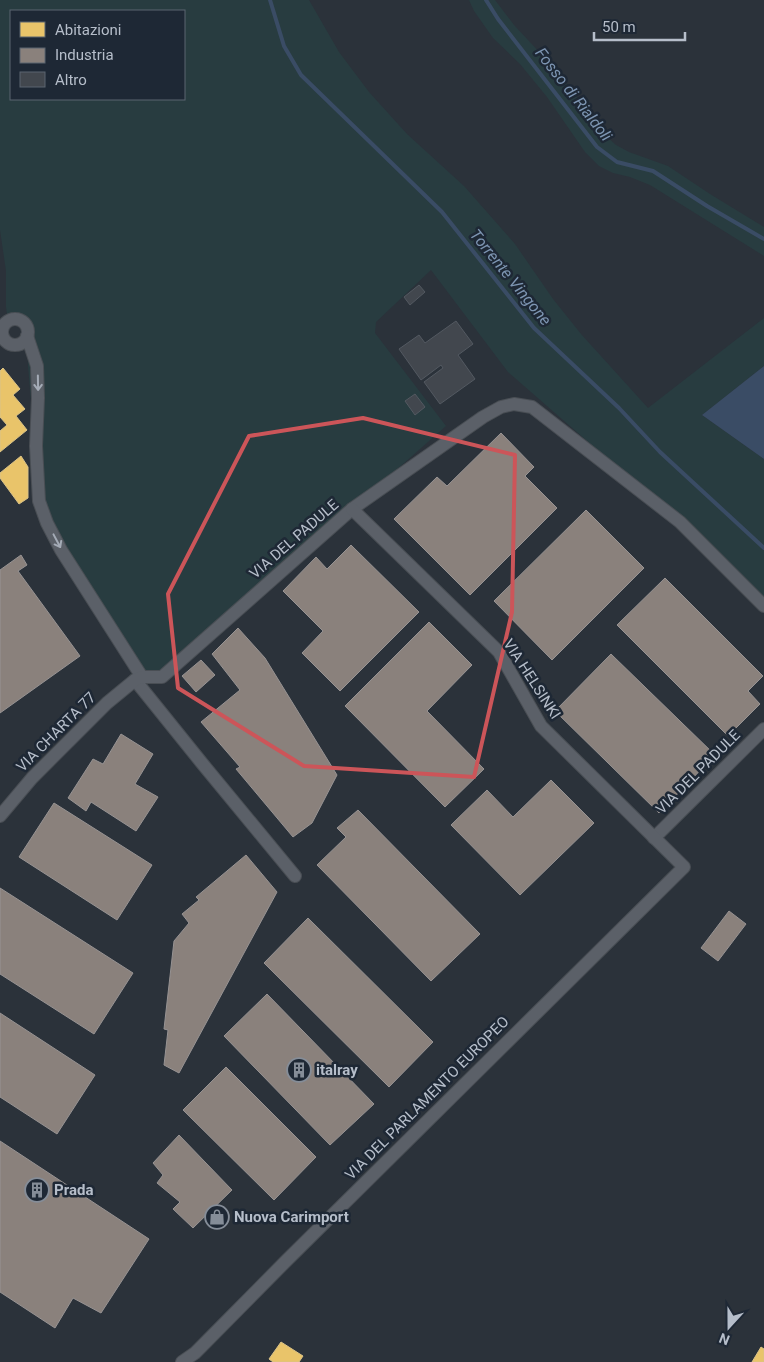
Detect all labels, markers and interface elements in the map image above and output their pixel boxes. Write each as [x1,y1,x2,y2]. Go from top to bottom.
legend [10,10,185,100]
scale bar [594,10,685,42]
text: 50 m [602,18,636,36]
text: Abitazioni [55,21,122,39]
water label: Fosso di Rialdoli [531,44,616,145]
text: Industria [55,46,114,64]
text: Altro [55,71,87,89]
water label: Torrente Vingone [466,225,555,329]
one-way arrow [33,375,42,391]
street label: VIA DEL PADULE [246,495,342,582]
one-way arrow [52,534,62,549]
street label: VIA HELSINKI [499,636,565,722]
street label: VIA CHARTA 77 [12,688,100,776]
street label: VIA DEL PADULE [652,726,744,818]
street label: VIA DEL PARLAMENTO EUROPEO [341,1012,513,1184]
building icon: italray [286,1057,312,1083]
place label: italray [316,1061,358,1079]
building icon: Prada [24,1177,50,1203]
place label: Prada [54,1181,93,1199]
shop icon: Nuova Carimport [204,1204,230,1230]
place label: Nuova Carimport [234,1208,349,1226]
north arrow [704,1302,754,1352]
text: N [717,1330,732,1348]

